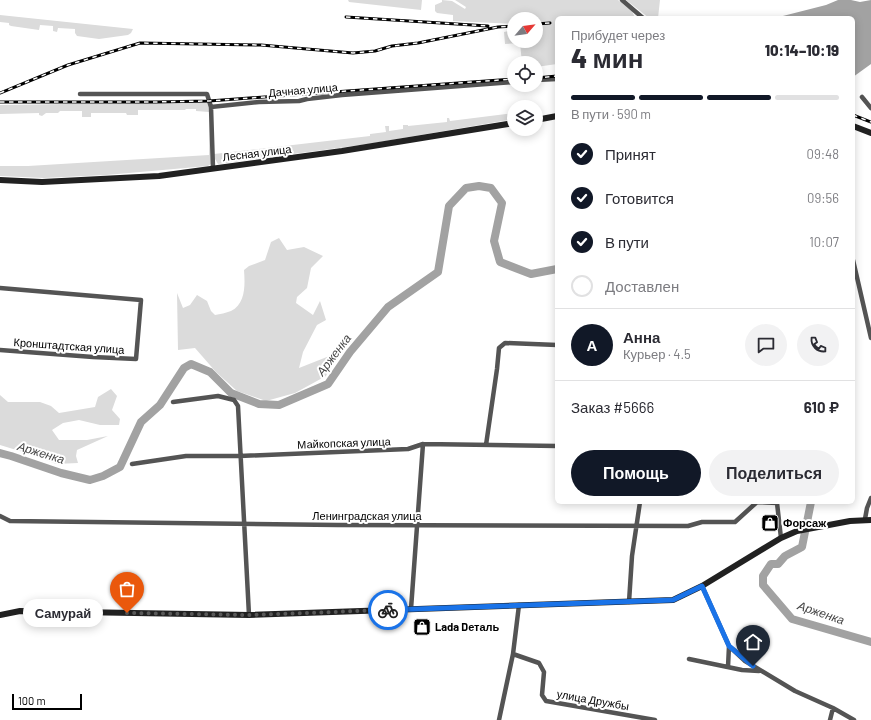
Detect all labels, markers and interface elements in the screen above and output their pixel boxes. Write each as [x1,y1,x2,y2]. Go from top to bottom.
north arrow [507,12,543,48]
map controls [507,12,543,136]
text: Прибудет через [571,27,665,43]
text: 10:14–10:19 [765,41,839,59]
text: 4 мин [571,42,643,73]
button: locate [507,56,543,92]
street label: Дачная улица [268,80,339,99]
button: layers [507,100,543,136]
text: В пути · 590 m [571,106,651,122]
street label: Лесная улица [222,142,293,163]
icon: check [571,143,593,165]
text: Принят [605,145,656,163]
text: 09:48 [807,146,839,162]
icon: check [571,187,593,209]
text: Готовится [605,189,674,207]
text: 09:56 [807,190,839,206]
icon: check [571,231,593,253]
text: В пути [605,233,649,251]
text: 10:07 [809,234,839,250]
text: Доставлен [605,277,679,295]
button: chat [745,324,787,366]
button: phone [797,324,839,366]
text: Анна [623,328,660,346]
water label: Арженка [312,331,354,379]
street label: Кронштадтская улица [13,335,126,356]
text: А [587,336,597,354]
text: Курьер · 4.5 [623,346,691,362]
text: Заказ #5666 [571,398,654,416]
text: 610 ₽ [804,398,839,416]
street label: Майкопская улица [297,434,392,451]
water label: Арженка [15,438,67,467]
button: Помощь [571,450,701,496]
button: Поделиться [709,450,839,496]
street label: Ленинградская улица [312,509,423,522]
shop icon: Форсаж [760,513,780,533]
place label: Форсаж [783,516,826,529]
pin [110,572,144,613]
icon: bag [116,578,138,600]
courier [368,590,408,630]
water label: Арженка [795,597,847,628]
callout: Самурай [23,599,103,627]
icon: bike [377,599,399,621]
text: Самурай [35,605,91,621]
shop icon: Lada Dеталь [412,617,432,637]
place label: Lada Dеталь [435,620,500,633]
pin [736,625,770,666]
icon: home [742,631,764,653]
street label: улица Дружбы [556,687,630,712]
scale bar [12,692,82,711]
text: 100 m [18,694,46,707]

